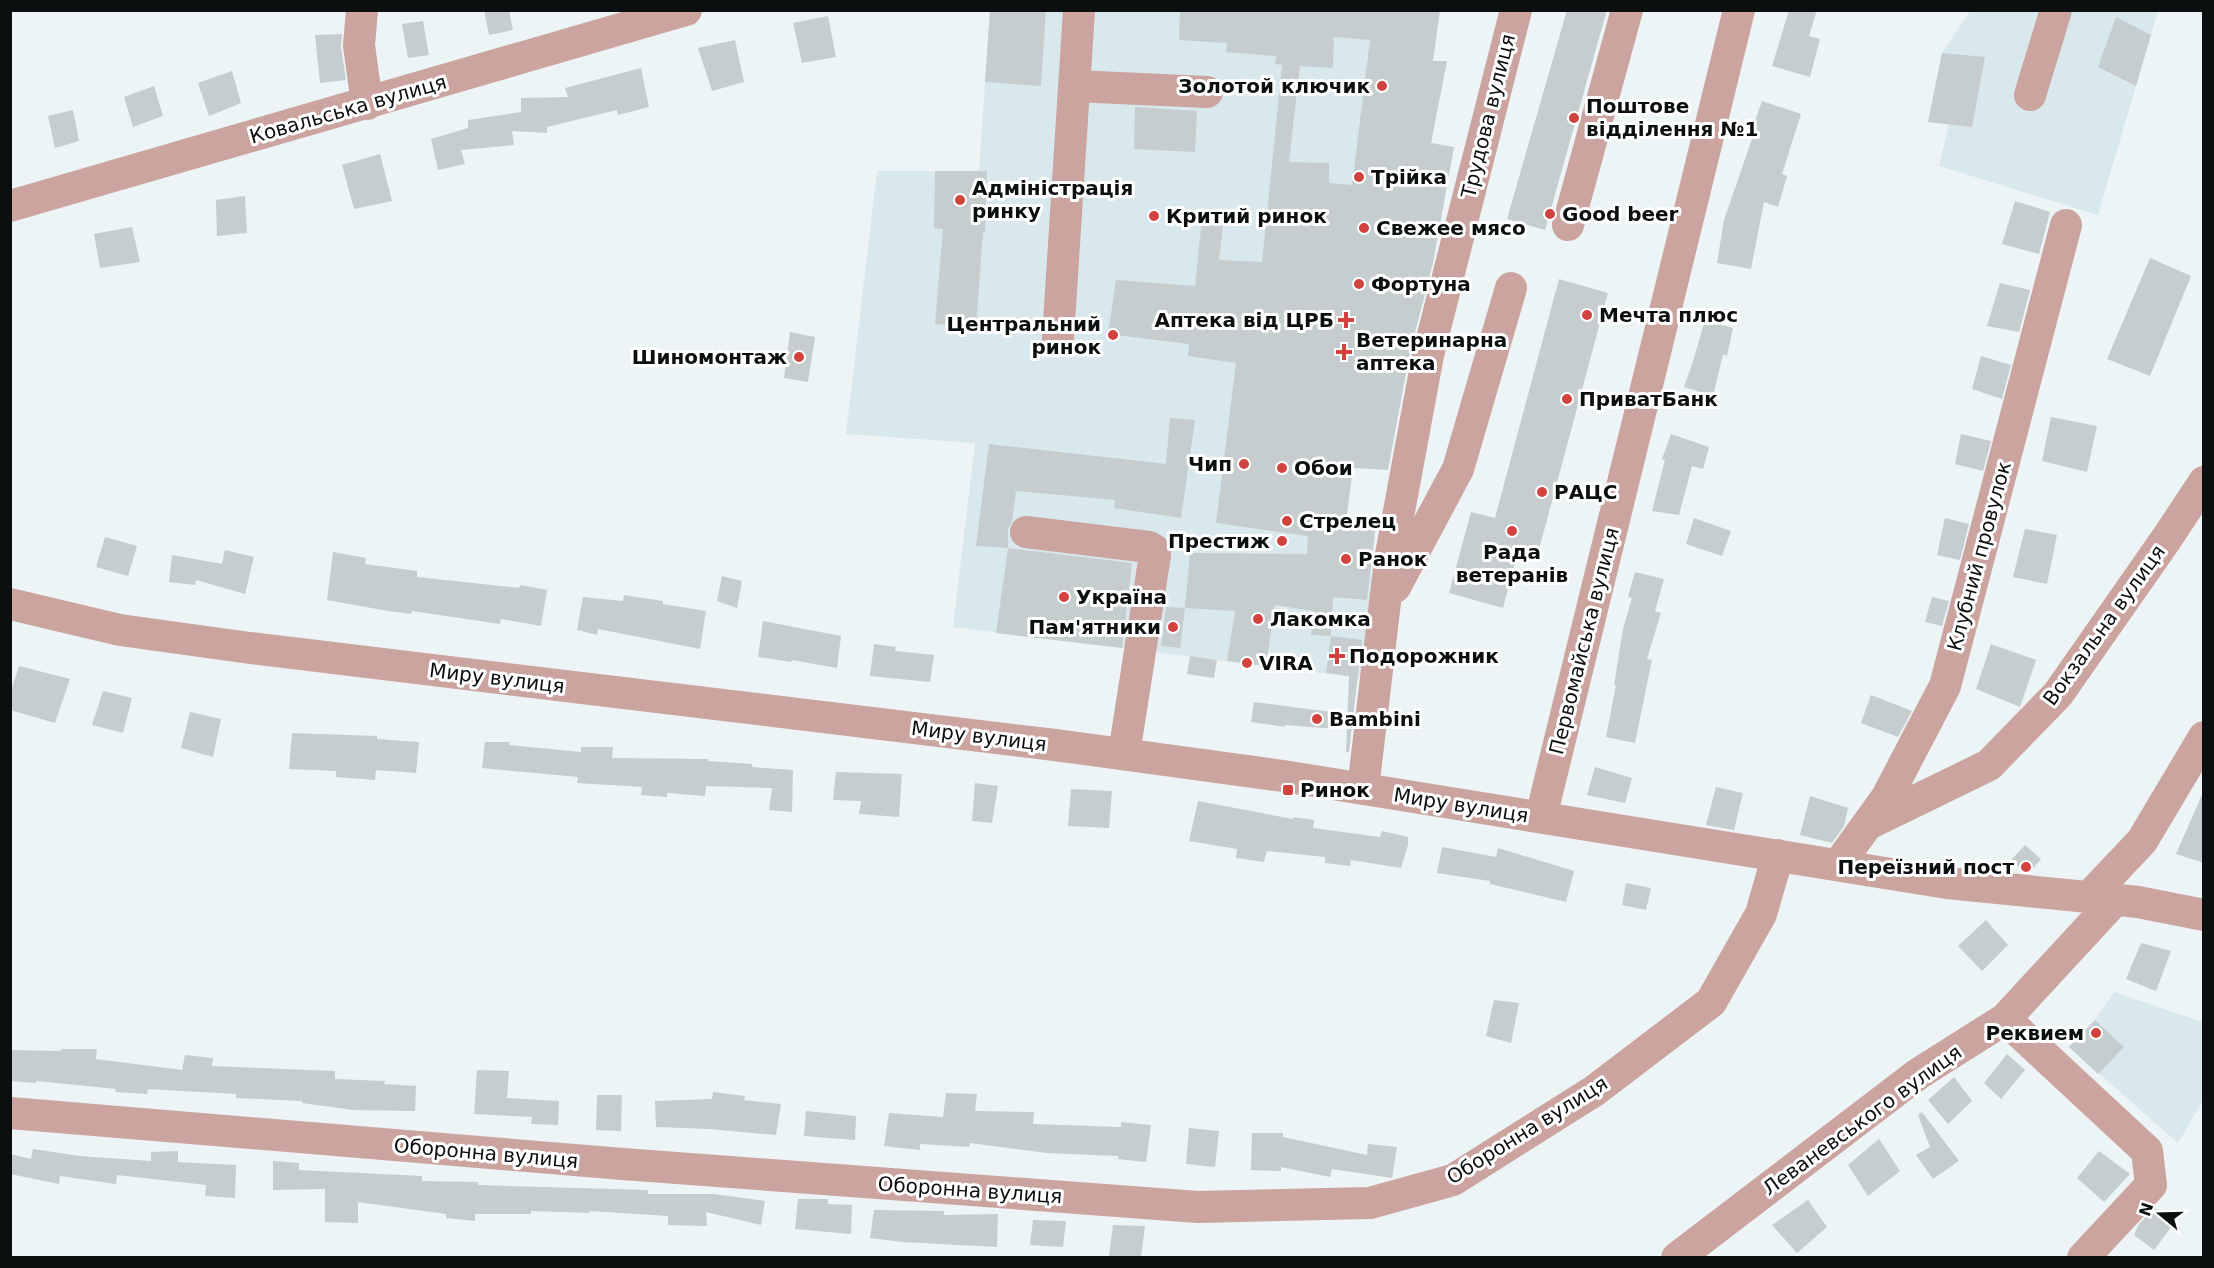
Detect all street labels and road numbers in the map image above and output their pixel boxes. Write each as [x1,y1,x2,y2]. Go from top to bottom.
street label: Трудова вулиця [1456,31,1520,202]
street label: Ковальська вулиця [247,69,449,149]
street label: Клубний провулок [1942,459,2016,653]
street label: Первомайська вулиця [1544,525,1624,757]
street label: Вокзальна вулиця [2038,540,2170,710]
street label: Миру вулиця [428,658,566,698]
street label: Миру вулиця [910,716,1048,756]
street label: Миру вулиця [1392,782,1530,828]
street label: Леваневського вулиця [1758,1040,1966,1200]
street label: Оборонна вулиця [1442,1071,1612,1189]
street label: Оборонна вулиця [393,1133,579,1173]
street label: Оборонна вулиця [877,1172,1063,1208]

